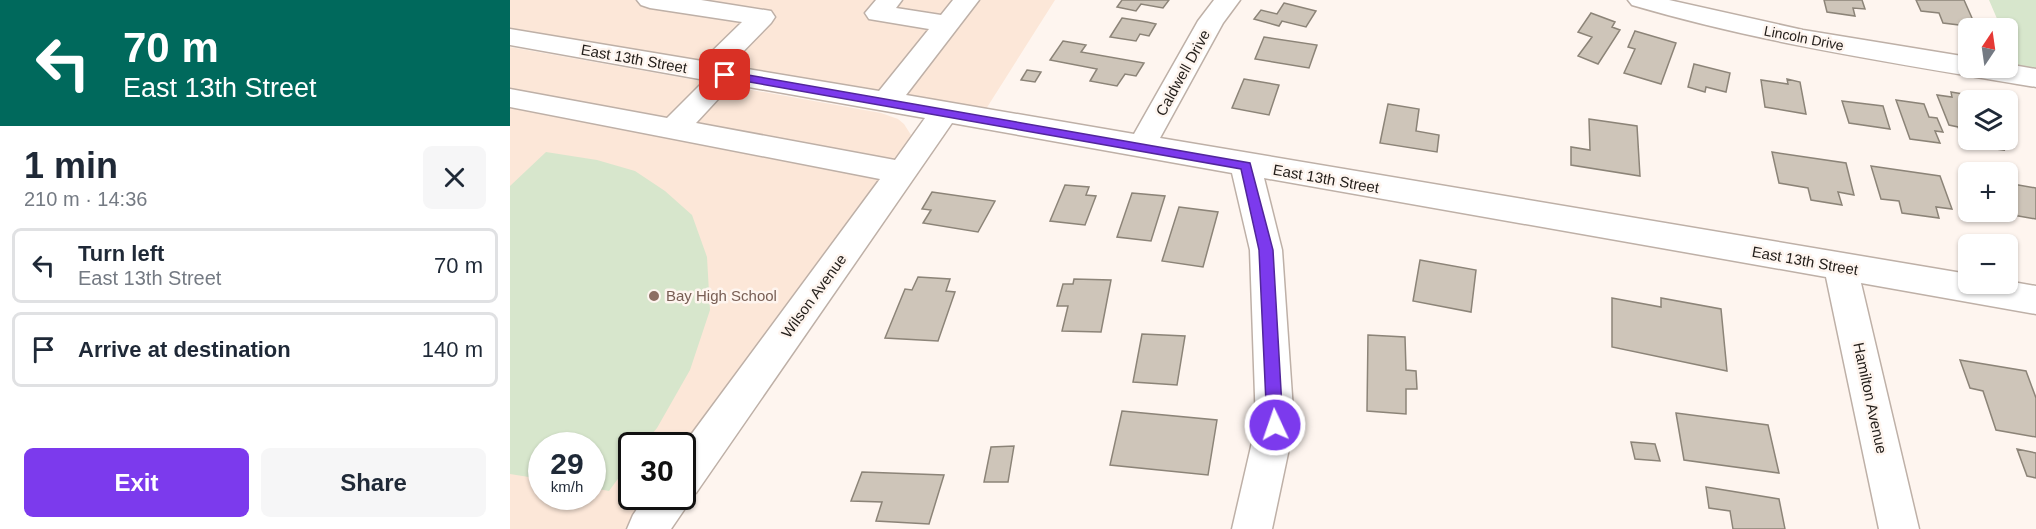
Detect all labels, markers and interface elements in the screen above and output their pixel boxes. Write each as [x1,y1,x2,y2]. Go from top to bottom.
north arrow [1958,18,2018,78]
map controls [1958,18,2018,294]
street label: Lincoln Drive [1763,22,1845,54]
icon: left [24,24,102,102]
text: 70 m [123,24,219,71]
street label: Caldwell Drive [1152,27,1213,119]
street label: East 13th Street [580,41,689,76]
pin [699,49,750,100]
icon: arrive [708,58,741,91]
text: East 13th Street [123,73,317,103]
button: layers [1958,90,2018,150]
text: 1 min [24,145,118,186]
button: close [423,146,486,209]
street label: East 13th Street [1272,161,1381,196]
button: + [1958,162,2018,222]
text: 210 m · 14:36 [24,188,147,210]
button: − [1958,234,2018,294]
text: Turn left [78,241,164,266]
street label: East 13th Street [1751,243,1860,278]
icon: left [27,249,60,282]
street label: Wilson Avenue [778,251,850,341]
text: 70 m [434,253,483,278]
text: East 13th Street [78,267,221,289]
place label: Bay High School [666,287,777,304]
marker: Bay High School [647,289,661,303]
icon: arrive [27,333,60,366]
text: Arrive at destination [78,337,291,362]
text: 140 m [422,337,483,362]
street label: Hamilton Avenue [1850,341,1891,455]
position arrow [1243,393,1307,457]
speed limit sign: 30 [618,432,696,510]
text: 29 [550,447,584,480]
button: Exit [24,448,249,517]
button: Share [261,448,486,517]
text: km/h [551,478,583,495]

